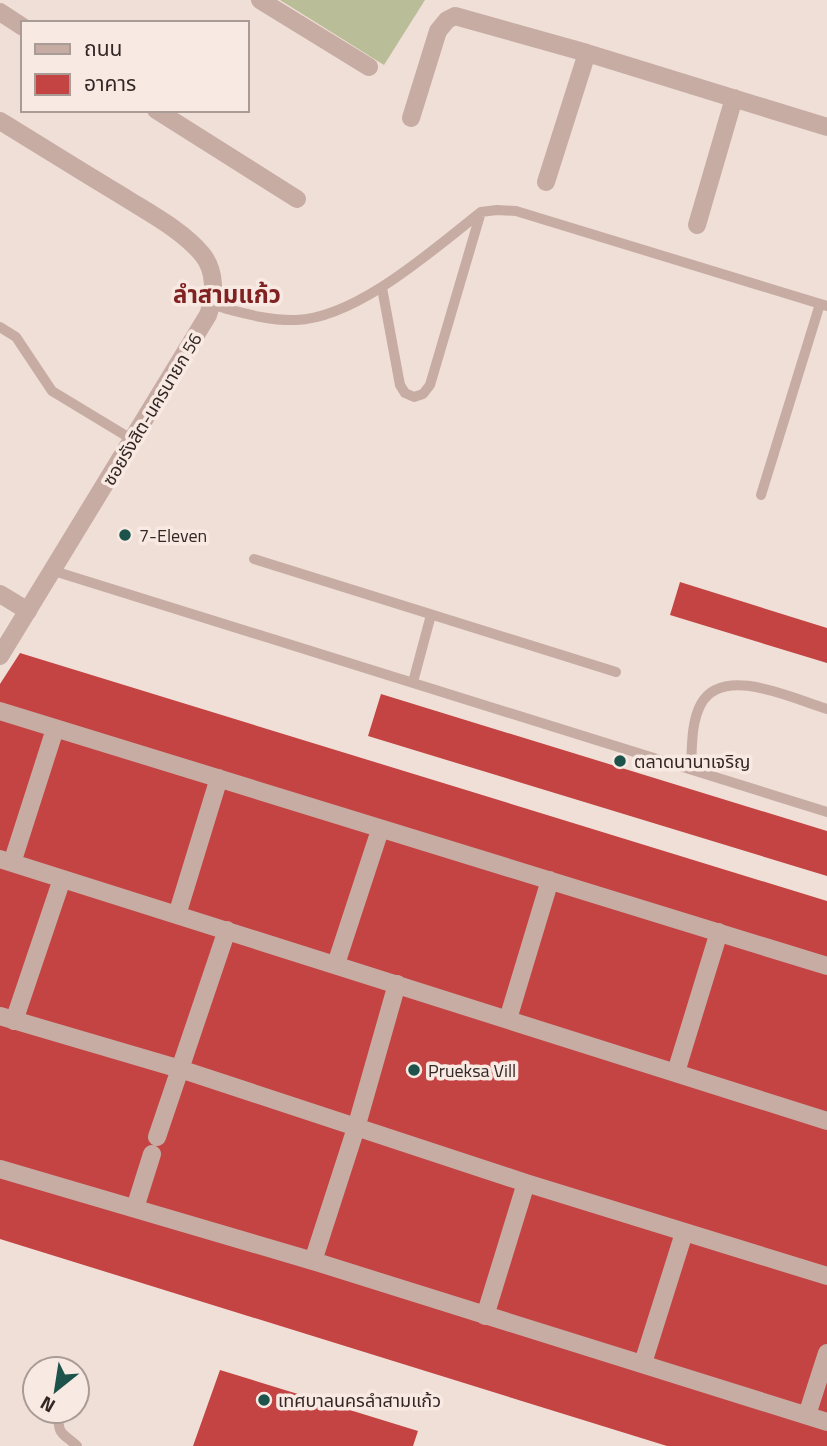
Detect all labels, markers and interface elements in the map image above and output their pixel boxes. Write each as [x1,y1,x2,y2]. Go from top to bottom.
legend [21,21,248,112]
text: ถนน [84,32,122,64]
text: อาคาร [84,67,136,99]
district label: ลำสามแก้ว [173,276,281,312]
street label: ซอยรังสิต-นครนายก 56 [96,328,208,490]
place label: 7-Eleven [139,522,207,549]
marker: 7-Eleven [117,527,133,543]
place label: ตลาดนานาเจริญ [634,748,750,775]
marker: ตลาดนานาเจริญ [612,753,628,769]
place label: Prueksa Vill [428,1057,516,1084]
marker: Prueksa Vill [406,1062,422,1078]
north arrow [21,1355,91,1425]
place label: เทศบาลนครลำสามแก้ว [278,1387,441,1414]
text: N [34,1389,60,1421]
marker: เทศบาลนครลำสามแก้ว [256,1392,272,1408]

